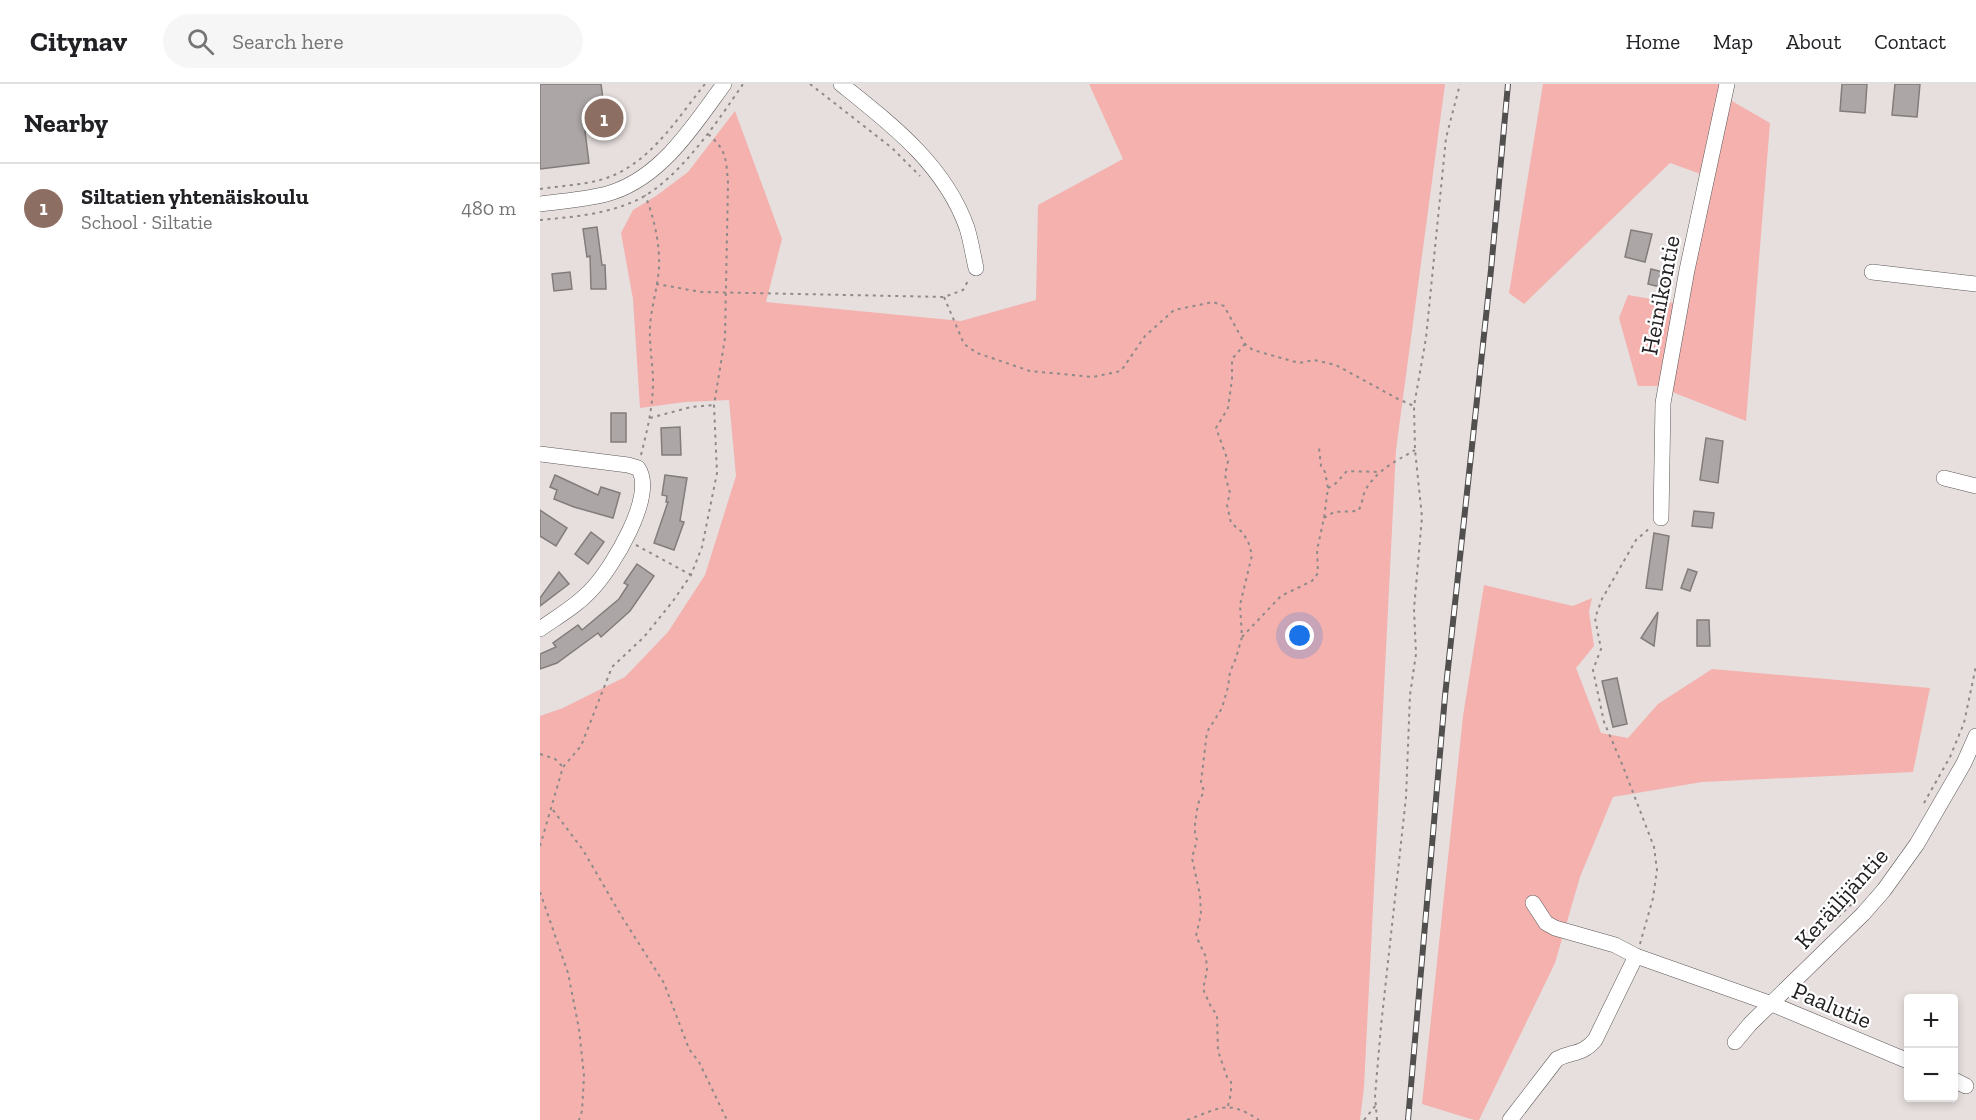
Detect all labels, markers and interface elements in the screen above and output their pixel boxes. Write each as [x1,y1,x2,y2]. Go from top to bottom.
search box [163,14,583,68]
text: Citynav [30,25,127,58]
icon: search [184,25,217,58]
text: Search here [232,28,344,55]
text: Home [1626,29,1680,54]
text: Map [1713,29,1753,54]
text: About [1786,29,1841,54]
text: Contact [1874,29,1946,54]
pin: 1 [584,96,624,141]
text: Nearby [24,107,108,139]
text: Siltatien yhtenäiskoulu [81,183,309,210]
text: 1 [39,196,48,220]
text: 480 m [461,196,516,220]
text: School · Siltatie [81,210,212,234]
street label: Heinikontie [1634,233,1686,357]
your location [1285,621,1314,650]
street label: Keräilijäntie [1788,841,1894,955]
street label: Paalutie [1788,975,1876,1035]
map controls [1904,994,1958,1102]
button: + [1904,994,1958,1048]
button: − [1904,1048,1958,1102]

